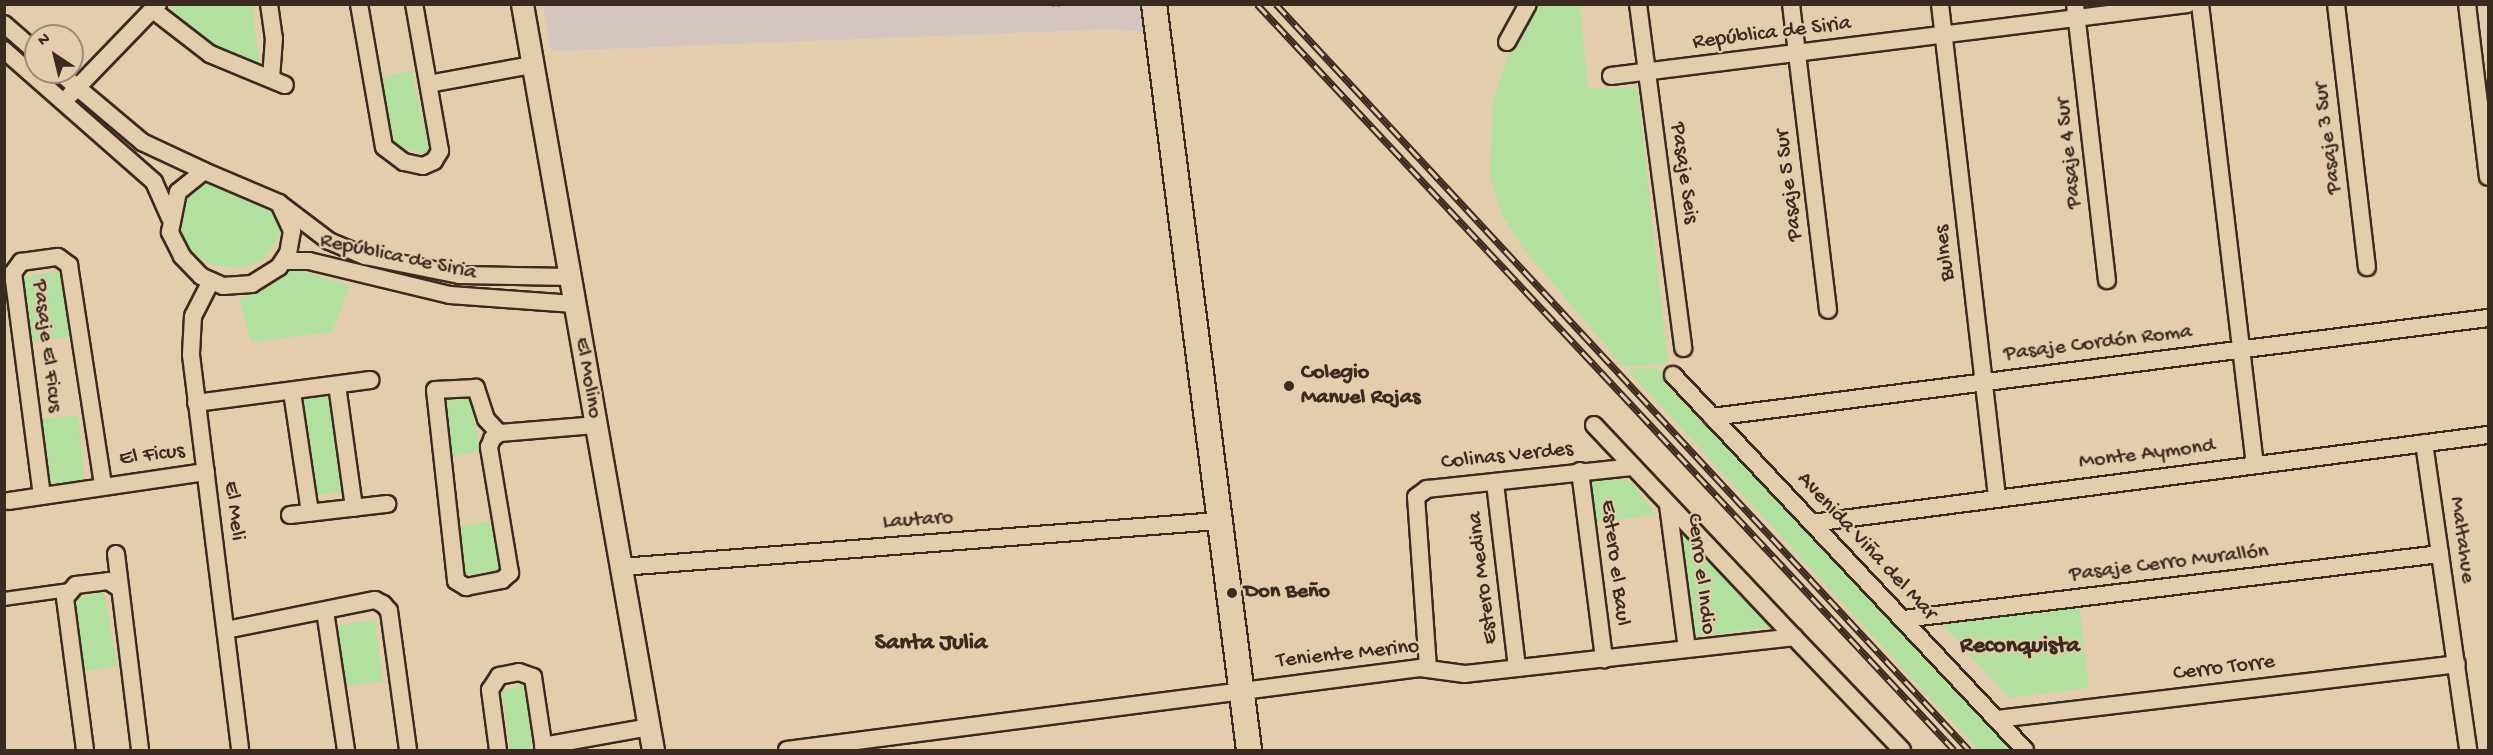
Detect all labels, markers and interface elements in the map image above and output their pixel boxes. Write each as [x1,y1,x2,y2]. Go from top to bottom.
street label: República de Siria [1691,11,1853,57]
north arrow [24,24,84,84]
text: N [35,30,54,51]
street label: Pasaje 3 Sur [2309,81,2349,195]
street label: Pasaje 4 Sur [2051,96,2089,210]
street label: Pasaje Seis [1663,121,1703,225]
street label: Pasaje 5 Sur [1770,127,1810,243]
street label: Bulnes [1929,223,1963,283]
street label: República de Siria [317,229,479,287]
street label: Pasaje El Ficus [25,278,67,414]
street label: Pasaje Cordón Roma [2002,319,2194,369]
street label: El Molino [567,335,607,421]
place label: Colegio Manuel Rojas [1301,360,1420,412]
marker: Colegio Manuel Rojas [1282,379,1296,393]
street label: Monte Aymond [2077,434,2217,476]
street label: Colinas Verdes [1440,437,1574,477]
street label: El Ficus [118,439,186,473]
street label: Avenida Viña del Mar [1790,467,1942,627]
street label: El Meli [216,480,250,542]
street label: Maltahue [2442,495,2480,585]
street label: Estero el Baul [1593,499,1635,627]
street label: Lautaro [882,505,954,537]
street label: Estero Medina [1463,510,1505,646]
street label: Cerro el Indio [1679,512,1721,636]
street label: Pasaje Cerro Murallón [2068,539,2270,589]
place label: Don Beño [1244,580,1330,606]
marker: Don Beño [1225,586,1239,600]
district label: Santa Julia [875,630,987,658]
district label: Reconquista [1960,633,2080,661]
street label: Teniente Merino [1275,634,1421,676]
street label: Cerro Torre [2172,650,2276,688]

